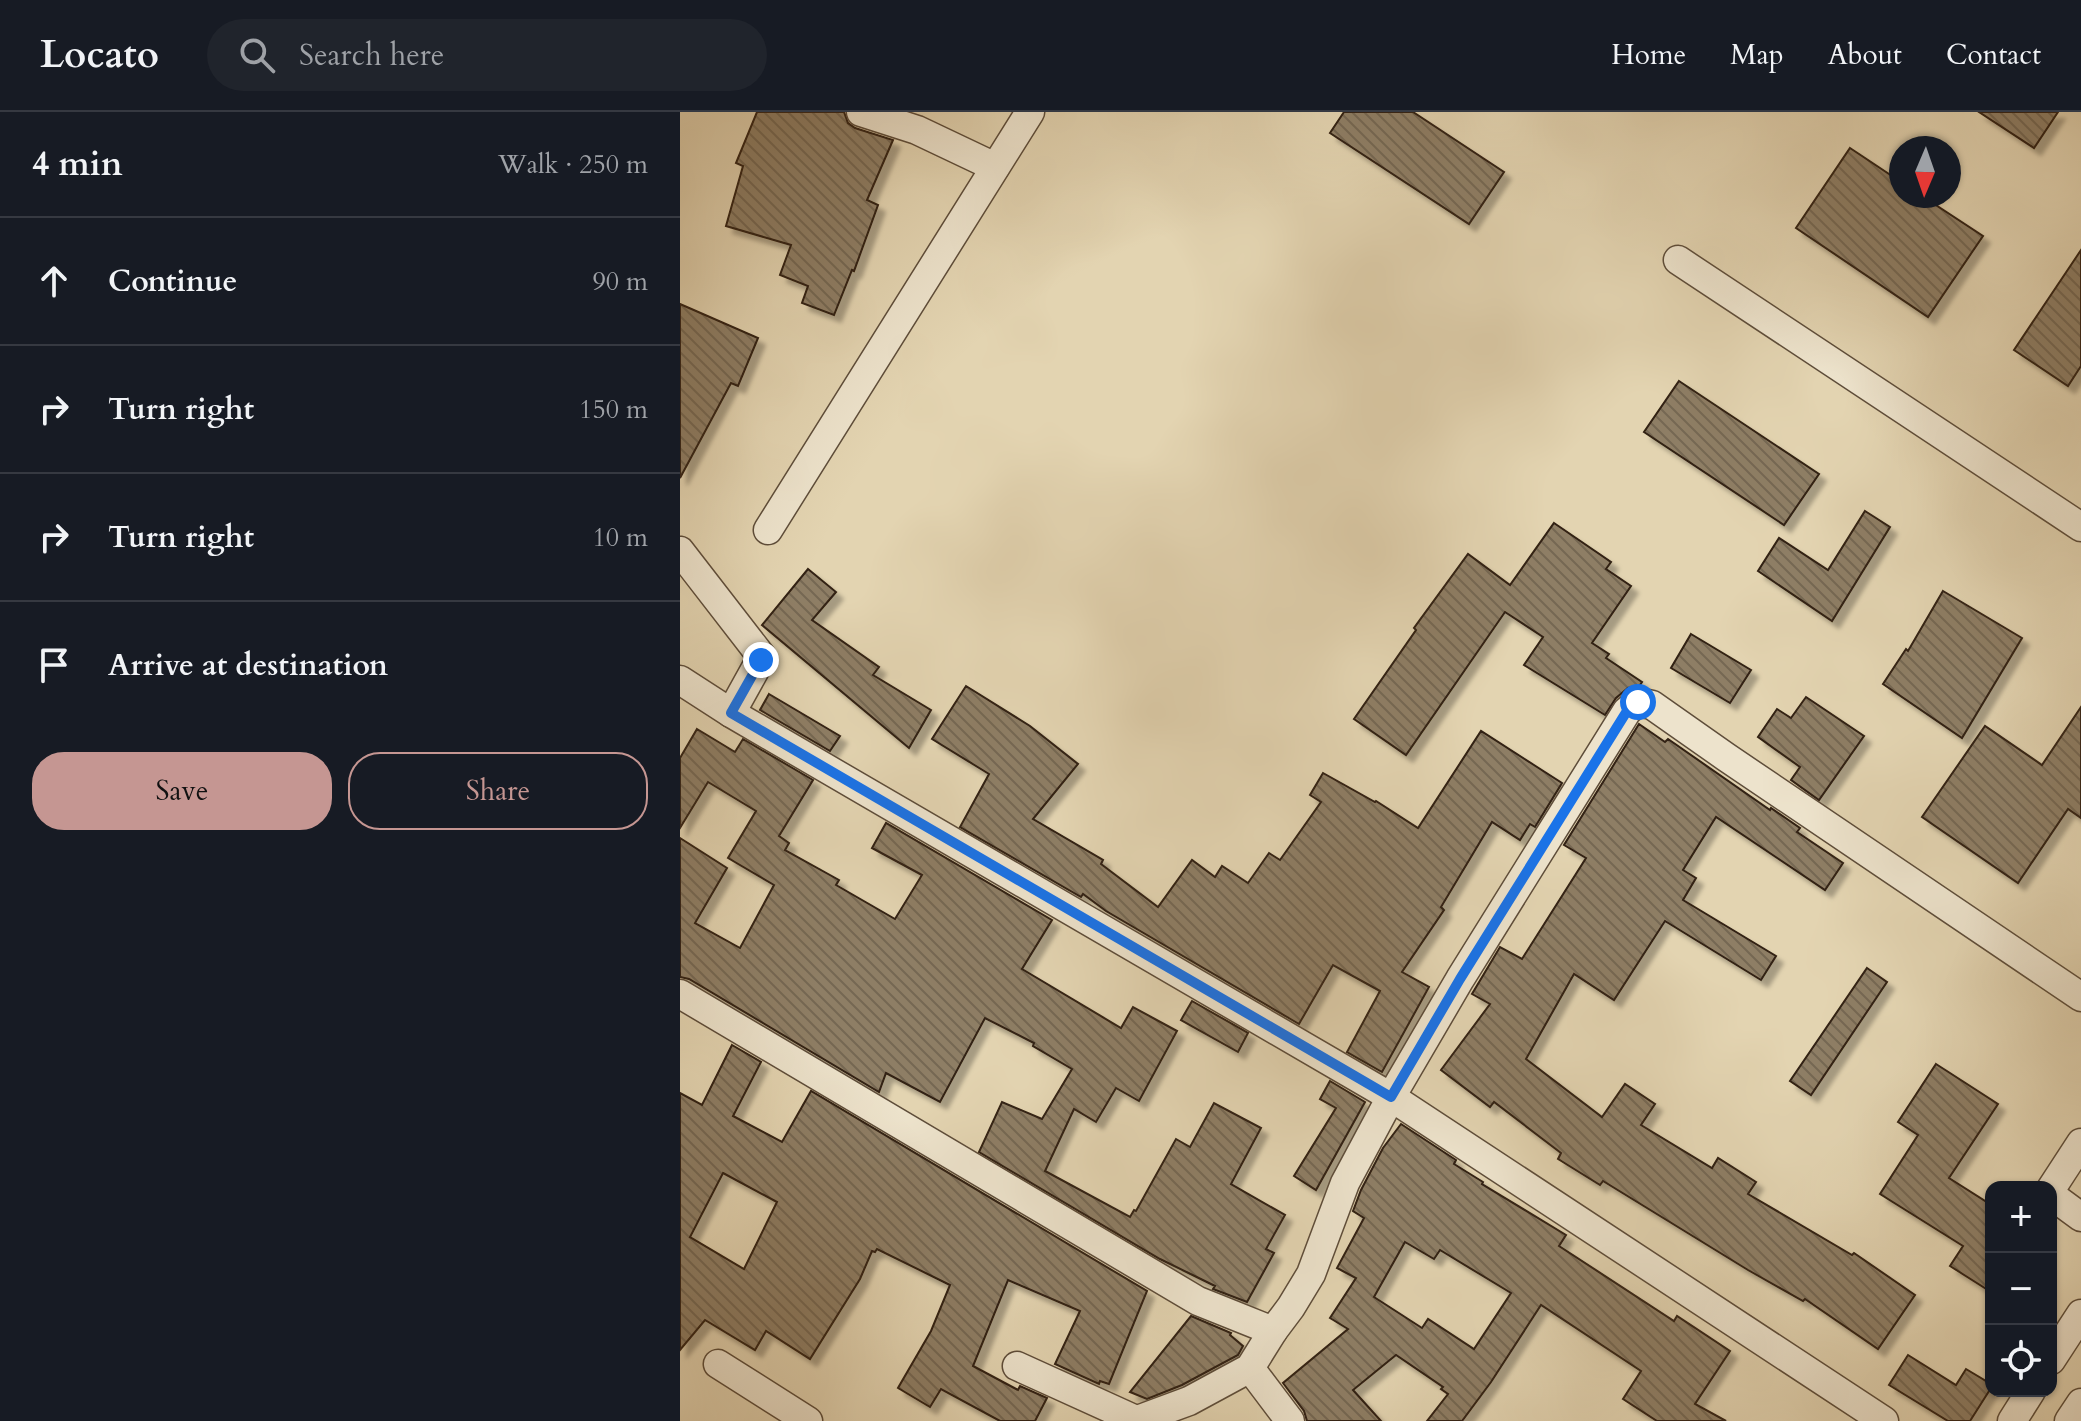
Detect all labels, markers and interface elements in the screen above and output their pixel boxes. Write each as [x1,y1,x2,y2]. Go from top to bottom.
search box [207,19,767,91]
text: Locato [40,29,159,81]
icon: search [235,33,279,77]
text: Search here [299,35,444,76]
text: Home [1611,36,1686,74]
text: Map [1730,36,1784,74]
text: About [1828,36,1902,74]
text: Contact [1946,36,2041,74]
north arrow [1889,136,1961,208]
text: 4 min [32,141,123,187]
text: Walk · 250 m [498,147,648,182]
icon: ahead [32,259,76,303]
text: Continue [108,261,237,302]
text: 90 m [592,264,648,299]
icon: right [32,387,76,431]
text: Turn right [108,389,254,430]
text: 150 m [579,392,648,427]
icon: right [32,515,76,559]
text: Turn right [108,517,254,558]
text: 10 m [592,520,648,555]
route end [743,642,779,678]
icon: arrive [32,643,76,687]
text: Arrive at destination [108,645,388,686]
route start [1620,684,1656,720]
button: Save [32,752,332,830]
button: Share [348,752,648,830]
map controls [1985,1181,2057,1397]
button: + [1985,1181,2057,1253]
button: − [1985,1253,2057,1325]
button: locate [1985,1325,2057,1397]

